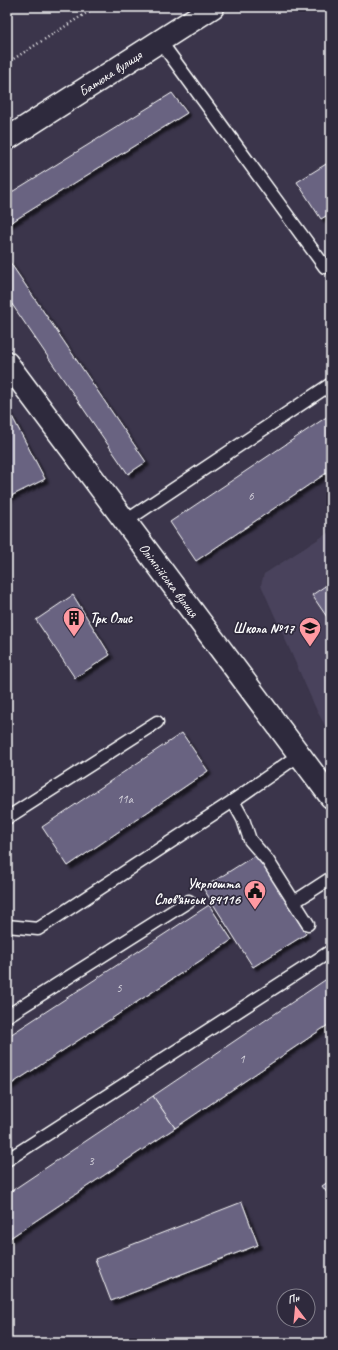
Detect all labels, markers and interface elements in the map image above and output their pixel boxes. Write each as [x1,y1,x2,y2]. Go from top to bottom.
street label: Батюка вулиця [75,46,146,100]
house number: 6 [248,488,254,504]
street label: Олімпійська вулиця [135,540,202,621]
building icon: Трк Олис [61,605,87,638]
place label: Трк Олис [90,610,133,627]
school or university icon: Школа №17 [297,615,323,648]
place label: Школа №17 [233,620,296,637]
house number: 11а [117,791,134,807]
place label: Укрпошта Слов’янськ 84116 [154,875,241,908]
public building icon: Укрпошта Слов’янськ 84116 [242,878,268,911]
house number: 5 [116,980,122,996]
house number: 1 [239,1051,245,1067]
house number: 3 [88,1153,95,1169]
north arrow [276,1288,316,1328]
text: Пн [286,1290,302,1307]

